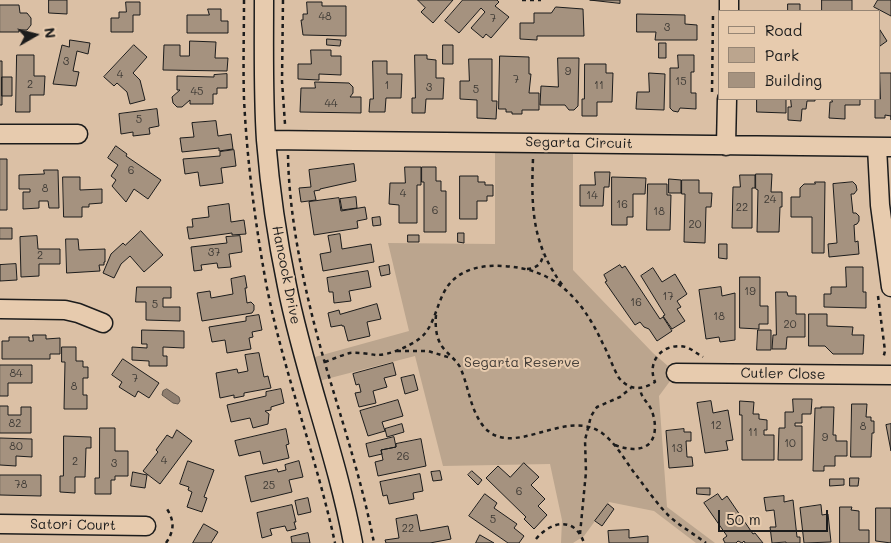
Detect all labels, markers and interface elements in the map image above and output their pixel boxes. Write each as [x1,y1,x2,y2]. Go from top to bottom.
north arrow [10,10,60,60]
house number: 48 [318,10,332,24]
legend [718,10,881,100]
house number: 7 [490,12,496,26]
text: Road [765,20,802,40]
house number: 3 [664,21,670,35]
text: N [40,26,60,39]
text: Park [765,45,799,65]
house number: 3 [63,55,69,69]
house number: 9 [565,65,571,79]
house number: 4 [117,68,123,82]
text: Building [765,70,822,90]
house number: 7 [513,73,519,87]
house number: 15 [675,75,687,89]
house number: 2 [27,78,33,92]
house number: 1 [385,79,389,93]
house number: 11 [594,79,604,93]
house number: 3 [426,81,432,95]
house number: 5 [473,83,479,97]
house number: 45 [191,85,203,99]
house number: 44 [325,97,337,111]
house number: 5 [136,113,142,127]
street label: Segarta Circuit [525,134,633,152]
house number: 6 [128,164,134,178]
house number: 8 [42,182,48,196]
house number: 4 [400,187,406,201]
house number: 14 [586,189,598,203]
house number: 24 [764,193,776,207]
house number: 16 [616,198,628,212]
house number: 22 [736,201,748,215]
house number: 6 [432,204,438,218]
house number: 18 [653,205,665,219]
house number: 20 [689,218,701,232]
street label: Hancock Drive [268,224,304,326]
house number: 37 [208,246,220,260]
house number: 2 [37,249,43,263]
house number: 19 [744,285,756,299]
house number: 17 [662,290,674,304]
house number: 16 [630,296,642,310]
house number: 5 [152,298,158,312]
house number: 18 [713,310,725,324]
house number: 20 [784,318,796,332]
park label: Segarta Reserve [464,355,580,371]
street label: Cutler Close [740,365,826,383]
house number: 84 [9,367,23,381]
house number: 7 [132,372,138,386]
house number: 8 [71,380,77,394]
house number: 82 [9,417,21,431]
house number: 12 [710,419,722,433]
house number: 8 [860,420,866,434]
house number: 11 [748,426,758,440]
house number: 9 [822,431,828,445]
house number: 10 [784,437,796,451]
house number: 80 [9,440,23,454]
house number: 13 [671,442,683,456]
house number: 26 [397,450,409,464]
house number: 4 [161,454,167,468]
house number: 2 [72,455,78,469]
house number: 3 [111,457,117,471]
house number: 78 [15,478,27,492]
house number: 25 [263,479,275,493]
house number: 6 [516,485,522,499]
scale bar [721,500,831,532]
text: 50 m [726,509,761,529]
house number: 5 [490,513,496,527]
street label: Satori Court [30,516,116,534]
house number: 22 [402,522,414,536]

